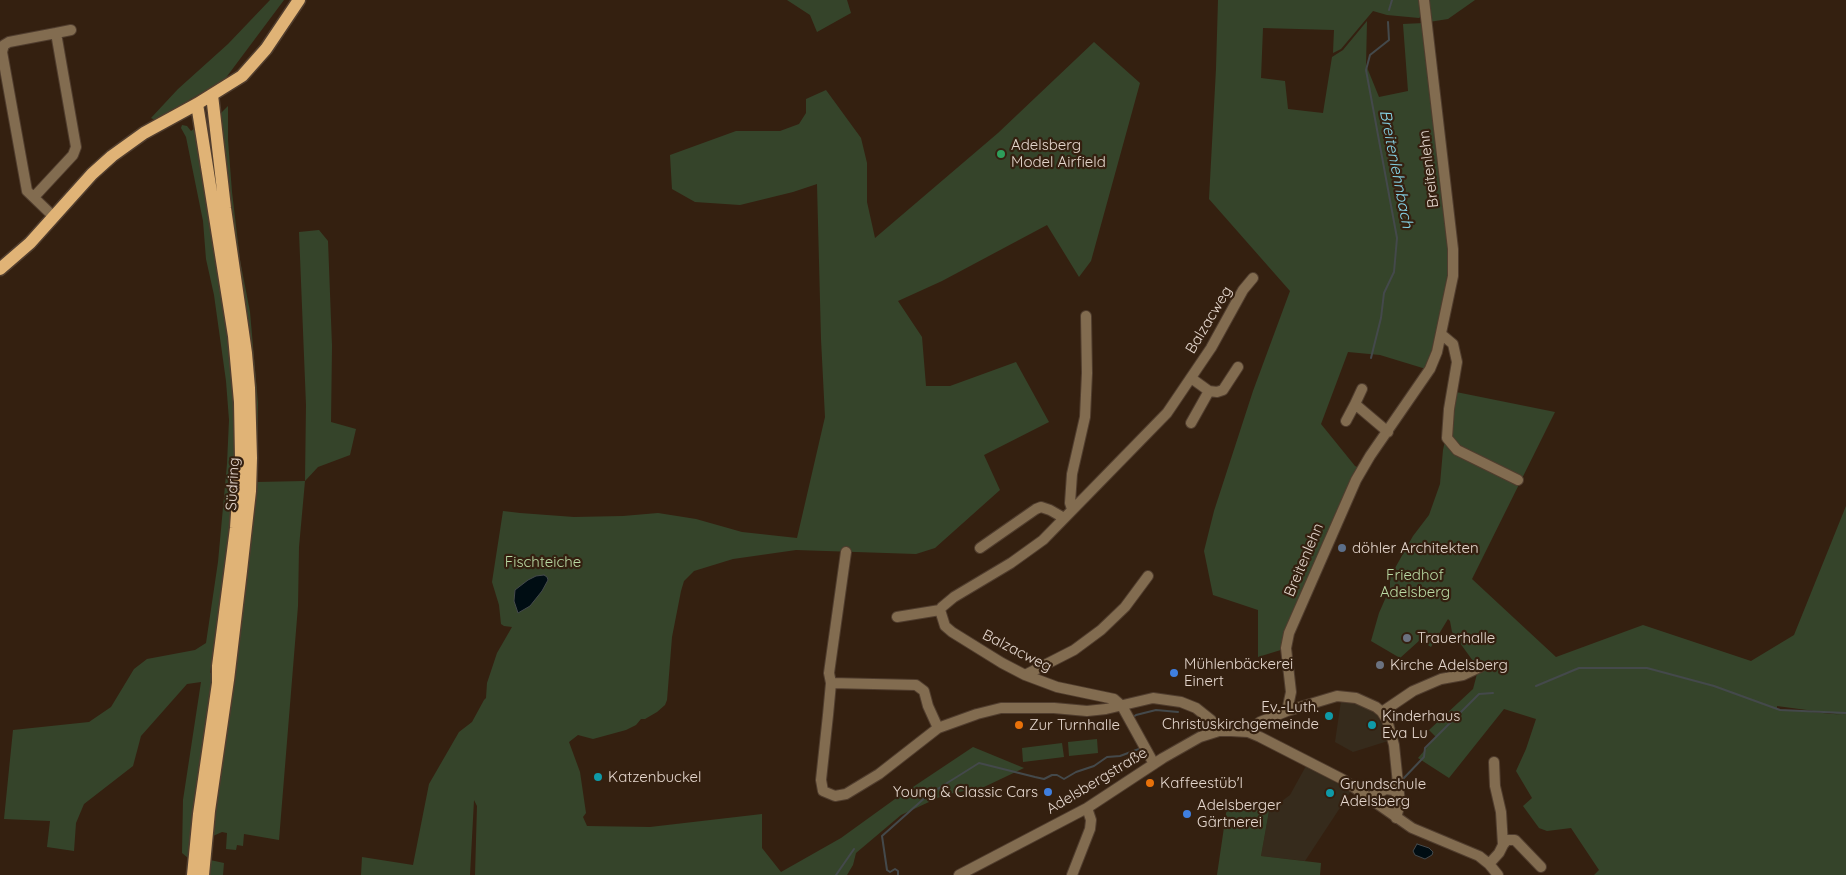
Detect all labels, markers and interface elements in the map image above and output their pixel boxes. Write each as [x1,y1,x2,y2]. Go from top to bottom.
water label: Breitenlehnbach [1375,108,1417,230]
street label: Breitenlehn [1415,129,1443,209]
place label: Adelsberg Model Airfield [1011,136,1106,171]
marker: Adelsberg Model Airfield [995,148,1007,160]
street label: Balzacweg [1182,283,1236,357]
street label: Südring [223,457,243,511]
street label: Breitenlehn [1280,521,1328,599]
place label: döhler Architekten [1352,539,1479,557]
marker: döhler Architekten [1336,542,1348,554]
park label: Fischteiche [505,553,581,571]
park label: Friedhof Adelsberg [1380,566,1450,601]
street label: Balzacweg [979,626,1055,676]
place label: Trauerhalle [1417,629,1495,647]
marker: Trauerhalle [1401,632,1413,644]
place label: Mühlenbäckerei Einert [1184,655,1293,690]
place label: Kirche Adelsberg [1390,656,1508,674]
marker: Kirche Adelsberg [1374,659,1386,671]
marker: Mühlenbäckerei Einert [1168,667,1180,679]
place label: Ev.-Luth. Christuskirchgemeinde [1162,698,1319,733]
place label: Kinderhaus Eva Lu [1382,707,1460,742]
marker: Ev.-Luth. Christuskirchgemeinde [1323,710,1335,722]
place label: Zur Turnhalle [1029,716,1120,734]
marker: Zur Turnhalle [1013,719,1025,731]
marker: Kinderhaus Eva Lu [1366,719,1378,731]
street label: Adelsbergstraße [1043,744,1151,818]
place label: Katzenbuckel [608,768,701,786]
marker: Katzenbuckel [592,771,604,783]
place label: Kaffeestüb'l [1160,774,1243,792]
place label: Grundschule Adelsberg [1340,775,1426,810]
marker: Kaffeestüb'l [1144,777,1156,789]
place label: Young & Classic Cars [893,783,1038,801]
marker: Young & Classic Cars [1042,786,1054,798]
marker: Grundschule Adelsberg [1324,787,1336,799]
place label: Adelsberger Gärtnerei [1197,796,1281,831]
marker: Adelsberger Gärtnerei [1181,808,1193,820]

